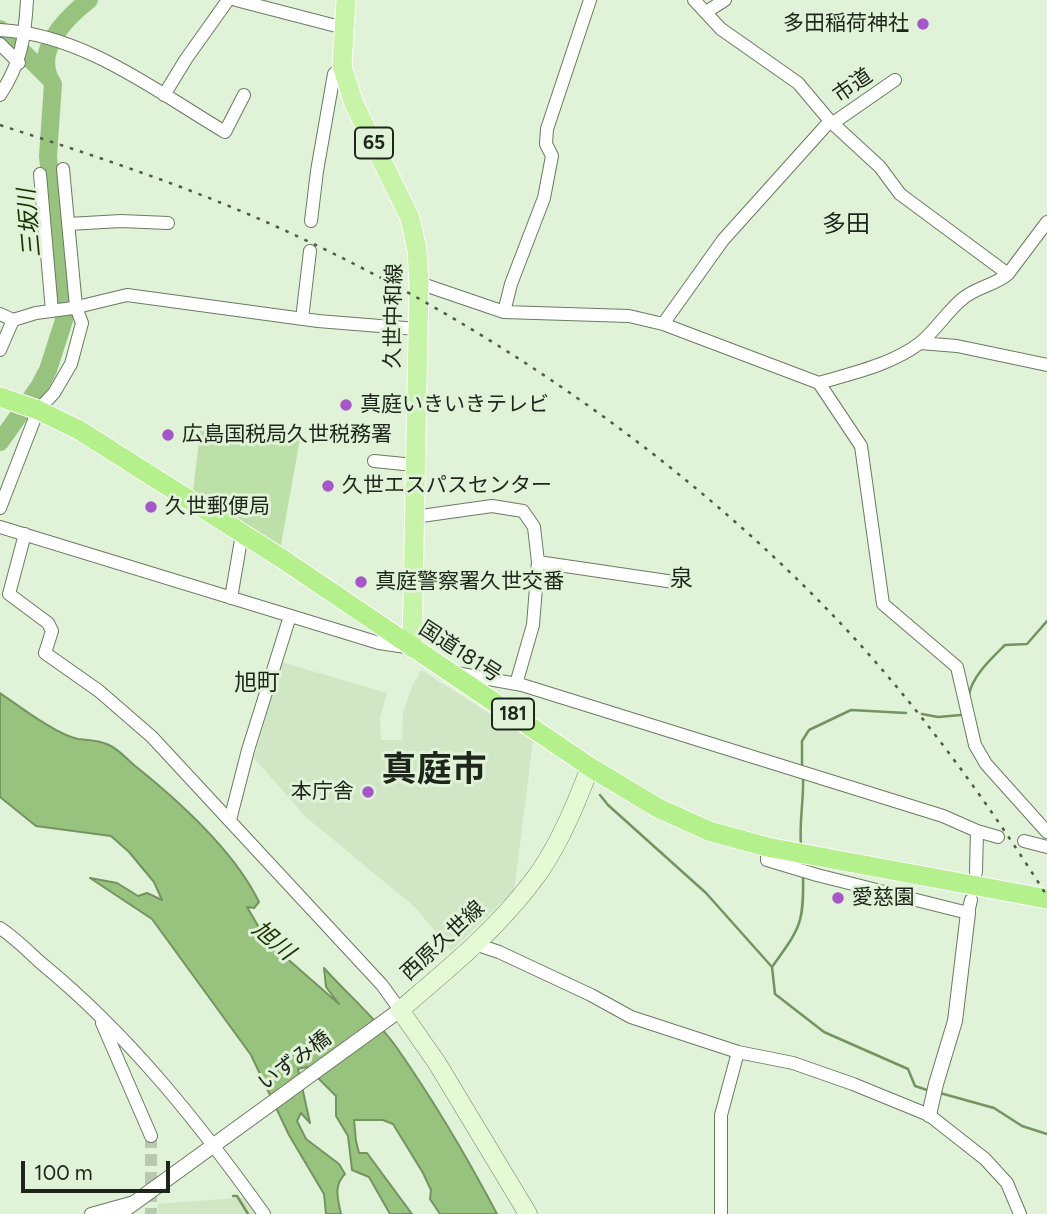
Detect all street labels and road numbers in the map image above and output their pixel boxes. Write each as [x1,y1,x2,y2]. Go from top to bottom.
street label: 市道 [829,64,877,108]
road number: 65 [355,127,393,158]
street label: 久世中和線 [380,263,408,369]
street label: 国道181号 [414,616,506,688]
road number: 181 [492,698,534,730]
street label: 西原久世線 [396,896,490,986]
street label: いずみ橋 [254,1026,336,1096]

